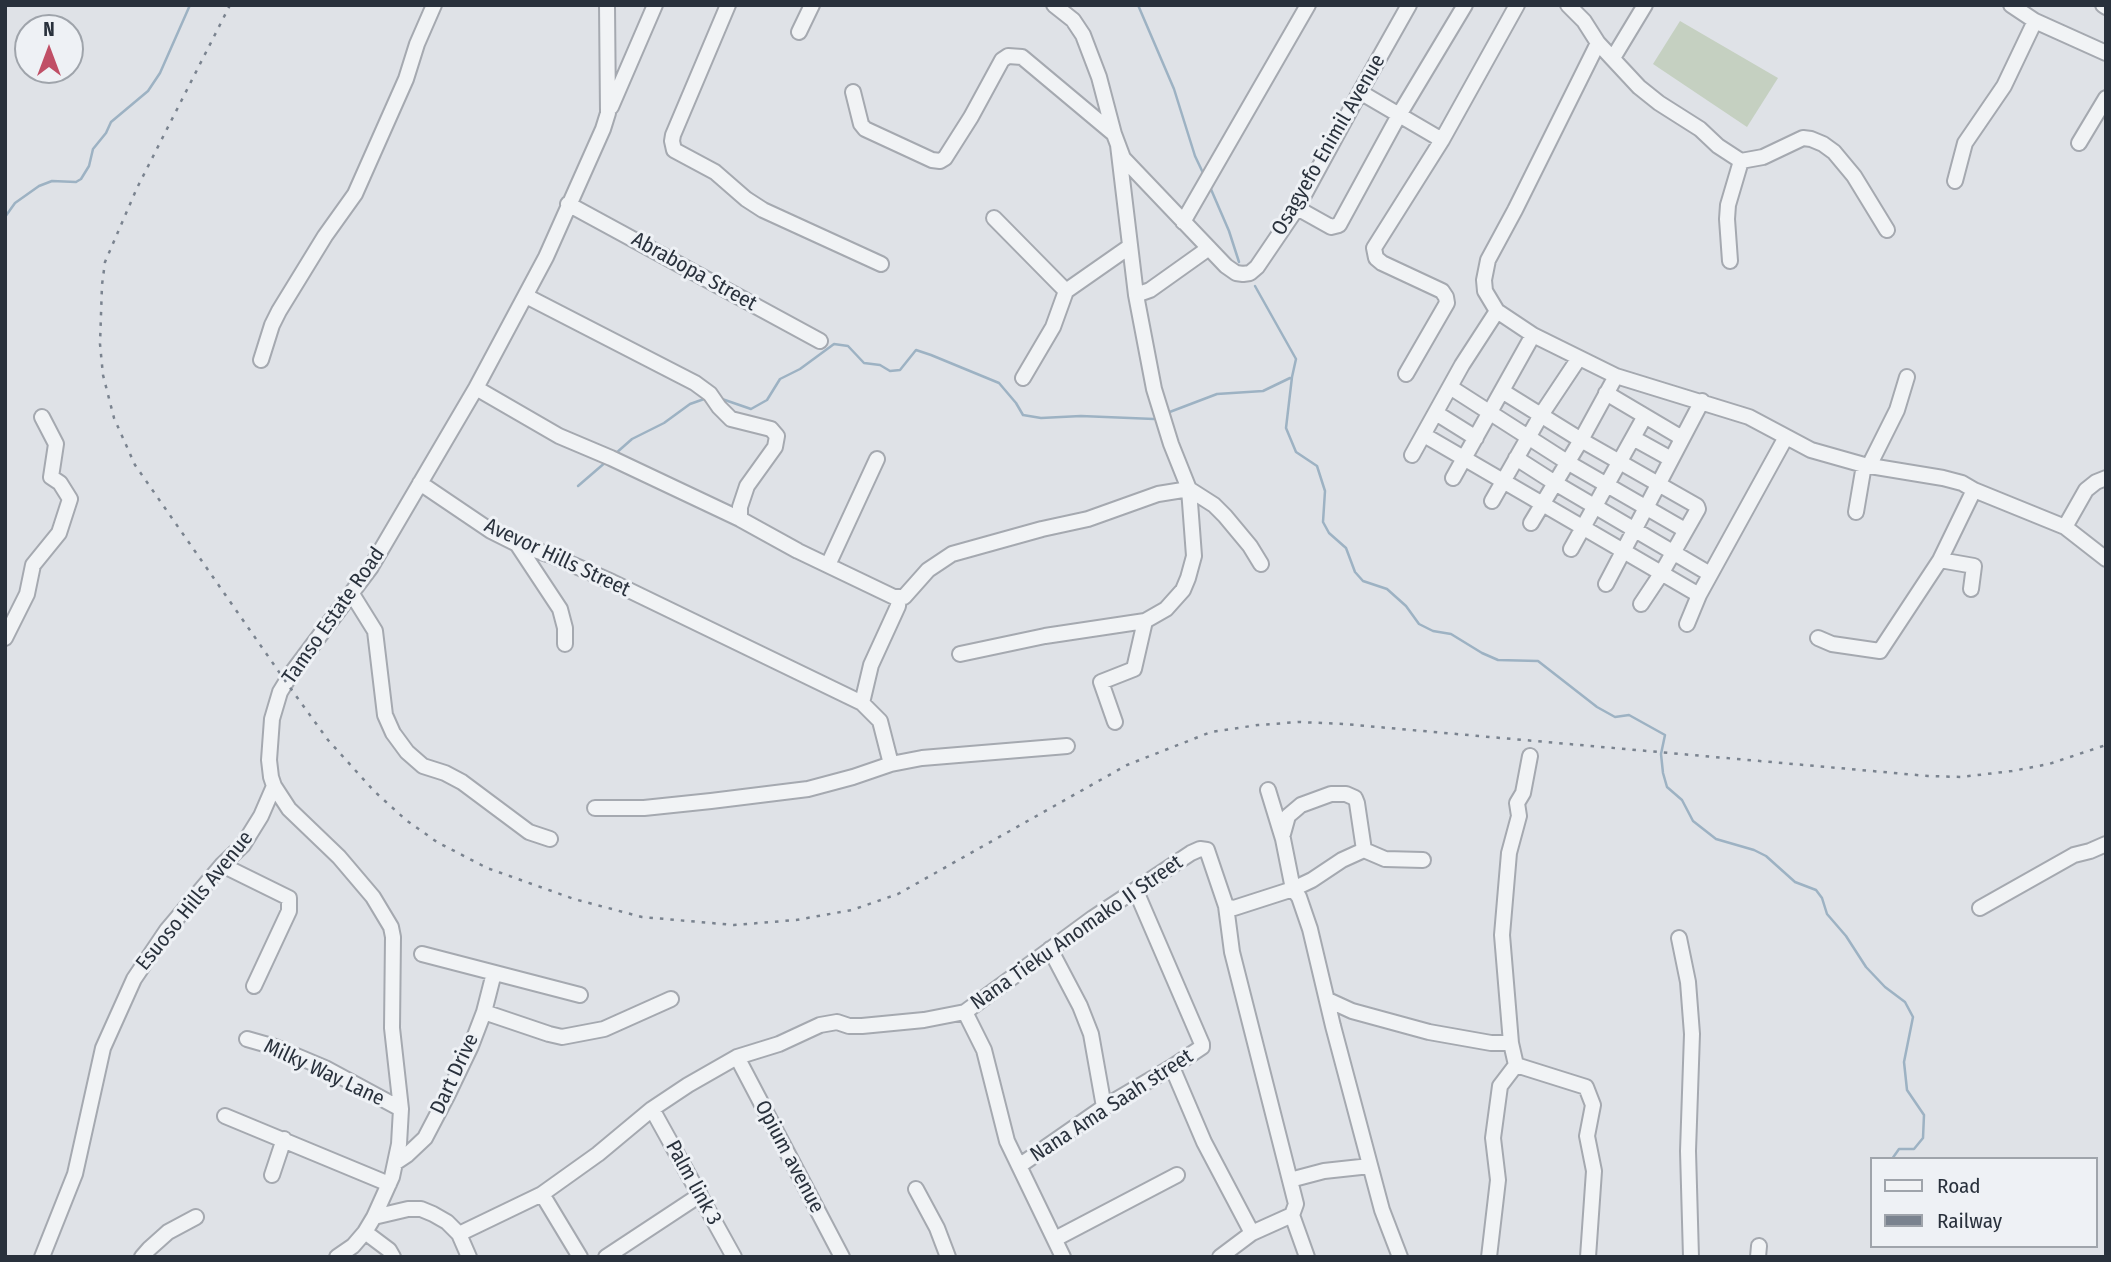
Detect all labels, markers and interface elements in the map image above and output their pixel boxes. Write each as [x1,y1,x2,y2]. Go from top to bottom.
north arrow [14,14,84,84]
text: N [43,18,55,41]
street label: Osagyefo Enimil Avenue [1267,50,1391,240]
street label: Abrabopa Street [627,227,761,317]
street label: Avevor Hills Street [480,513,634,603]
street label: Tamso Estate Road [277,543,391,689]
street label: Esuoso Hills Avenue [131,826,259,976]
street label: Nana Tieku Anomako II Street [966,850,1188,1016]
street label: Dart Drive [425,1030,485,1118]
street label: Milky Way Lane [260,1034,388,1112]
street label: Nana Ama Saah street [1026,1044,1198,1168]
street label: Opium avenue [749,1096,829,1218]
street label: Palm link 3 [660,1136,726,1230]
legend [1870,1157,2097,1248]
text: Road [1937,1173,1981,1199]
text: Railway [1937,1208,2002,1234]

